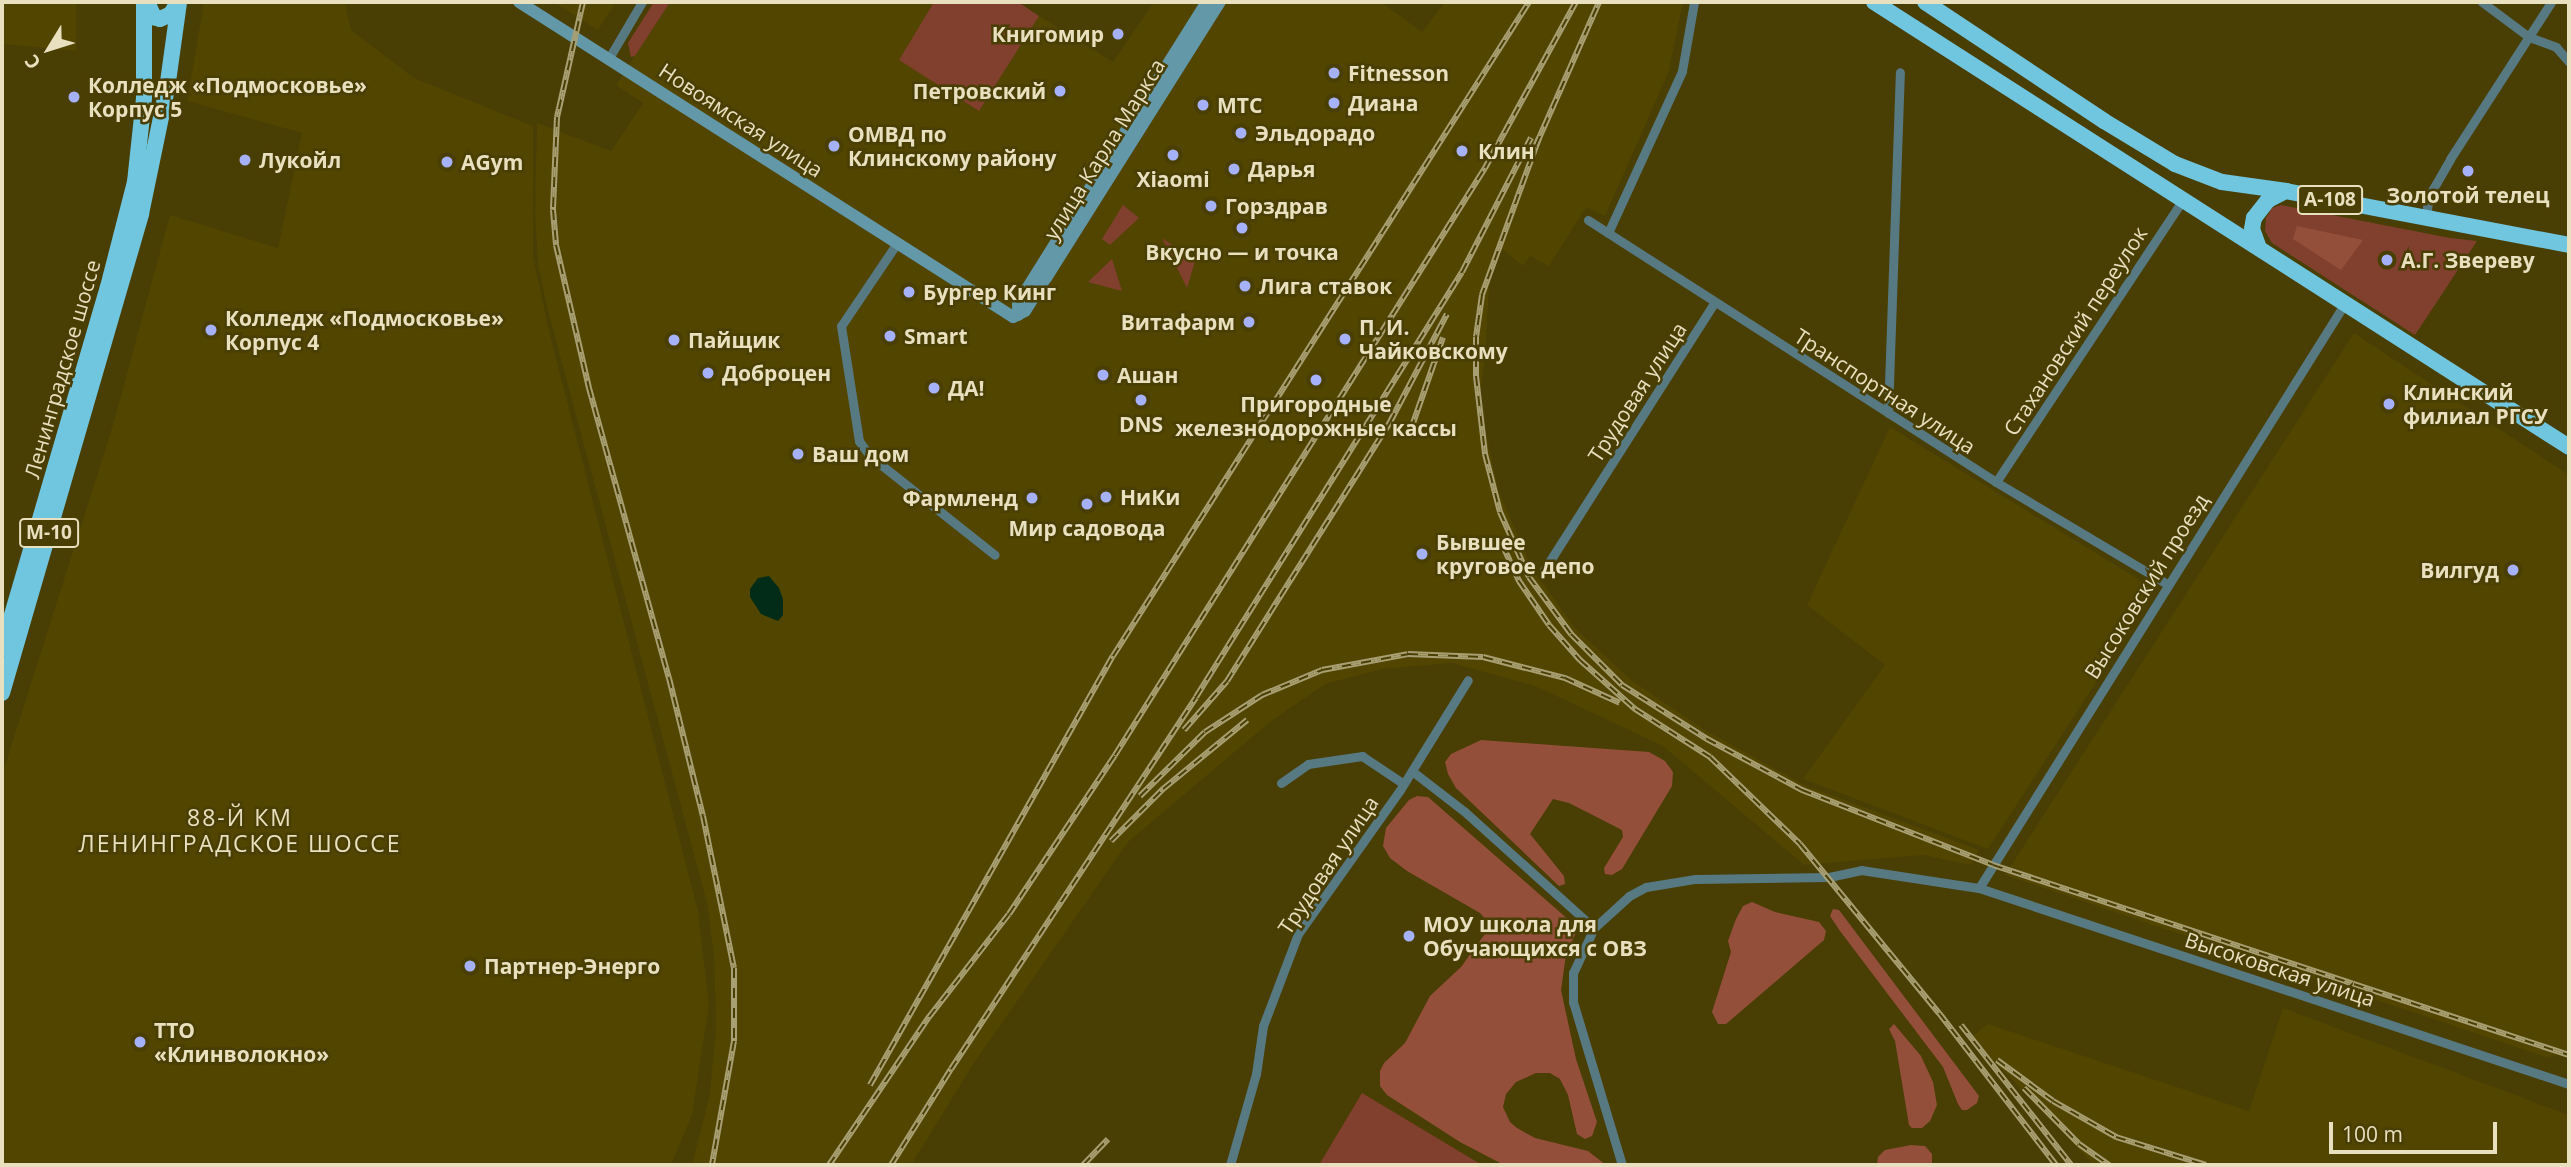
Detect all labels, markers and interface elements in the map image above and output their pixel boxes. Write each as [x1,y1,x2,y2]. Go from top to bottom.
north arrow [14,14,84,84]
place label: Книгомир [992,21,1104,47]
marker: Книгомир [1110,26,1126,42]
text: С [18,49,46,75]
street label: улица Карла Маркса [1038,54,1170,244]
street label: Новоямская улица [654,58,828,182]
place label: Fitnesson [1348,60,1449,86]
marker: Fitnesson [1326,65,1342,81]
place label: Колледж «Подмосковье» Корпус 5 [88,72,367,122]
place label: Петровский [913,78,1046,104]
marker: Петровский [1052,83,1068,99]
marker: Колледж «Подмосковье» Корпус 5 [66,89,82,105]
place label: Диана [1348,90,1418,116]
place label: МТС [1217,92,1262,118]
marker: Диана [1326,95,1342,111]
marker: МТС [1195,97,1211,113]
place label: Эльдорадо [1255,120,1375,146]
place label: ОМВД по Клинскому району [848,121,1057,171]
marker: Эльдорадо [1233,125,1249,141]
marker: ОМВД по Клинскому району [826,138,842,154]
place label: Клин [1478,138,1535,164]
marker: Клин [1452,141,1472,161]
place label: Лукойл [259,147,341,173]
marker: Xiaomi [1165,147,1181,163]
place label: AGym [461,149,523,175]
marker: Лукойл [237,152,253,168]
marker: AGym [439,154,455,170]
place label: Дарья [1248,156,1315,182]
marker: Дарья [1226,161,1242,177]
marker: Золотой телец [2460,163,2476,179]
place label: Xiaomi [1136,166,1210,192]
place label: Золотой телец [2387,182,2549,208]
road number: А-108 [2297,184,2363,216]
place label: Горздрав [1225,193,1328,219]
marker: Горздрав [1203,198,1219,214]
marker: Вкусно — и точка [1234,220,1250,236]
street label: Стахановский переулок [1998,222,2152,440]
place label: Вкусно — и точка [1145,239,1339,265]
place label: А.Г. Звереву [2401,247,2535,273]
marker: А.Г. Звереву [2379,252,2395,268]
street label: Ленинградское шоссе [19,257,105,481]
place label: Лига ставок [1259,273,1392,299]
marker: Лига ставок [1237,278,1253,294]
place label: Бургер Кинг [923,279,1056,305]
marker: Бургер Кинг [901,284,917,300]
place label: Колледж «Подмосковье» Корпус 4 [225,305,504,355]
place label: Витафарм [1121,309,1235,335]
marker: Витафарм [1241,314,1257,330]
place label: П. И. Чайковскому [1359,314,1508,364]
street label: Трудовая улица [1583,318,1691,466]
marker: Колледж «Подмосковье» Корпус 4 [203,322,219,338]
place label: Smart [904,323,968,349]
street label: Транспортная улица [1790,323,1980,459]
place label: Пайщик [688,327,780,353]
marker: Smart [882,328,898,344]
marker: П. И. Чайковскому [1337,331,1353,347]
marker: Пайщик [666,332,682,348]
place label: Доброцен [722,360,831,386]
place label: Ашан [1117,362,1178,388]
marker: Доброцен [700,365,716,381]
marker: Ашан [1095,367,1111,383]
marker: Пригородные железнодорожные кассы [1308,372,1324,388]
place label: ДА! [948,375,985,401]
place label: Клинский филиал РГСУ [2403,379,2548,429]
marker: ДА! [926,380,942,396]
place label: Пригородные железнодорожные кассы [1175,391,1457,441]
marker: DNS [1133,392,1149,408]
marker: Клинский филиал РГСУ [2381,396,2397,412]
place label: DNS [1119,411,1163,437]
place label: Ваш дом [812,441,909,467]
marker: Ваш дом [790,446,806,462]
place label: НиКи [1120,484,1180,510]
place label: Фармленд [902,485,1018,511]
marker: НиКи [1098,489,1114,505]
street label: Высоковский проезд [2079,489,2213,683]
marker: Фармленд [1024,490,1040,506]
marker: Мир садовода [1079,496,1095,512]
place label: Мир садовода [1009,515,1165,541]
road number: М-10 [18,518,80,548]
place label: Бывшее круговое депо [1436,529,1594,579]
marker: Бывшее круговое депо [1414,546,1430,562]
place label: Вилгуд [2420,557,2499,583]
marker: Вилгуд [2505,562,2521,578]
street label: Трудовая улица [1272,791,1384,939]
district label: 88-Й КМ ЛЕНИНГРАДСКОЕ ШОССЕ [81,803,399,857]
place label: МОУ школа для Обучающихся с ОВЗ [1423,911,1647,961]
street label: Высоковская улица [2182,926,2378,1012]
marker: МОУ школа для Обучающихся с ОВЗ [1401,928,1417,944]
place label: Партнер-Энерго [484,953,660,979]
marker: Партнер-Энерго [462,958,478,974]
place label: ТТО «Клинволокно» [154,1017,329,1067]
marker: ТТО «Клинволокно» [132,1034,148,1050]
scale bar [2333,1108,2501,1152]
text: 100 m [2342,1120,2403,1148]

